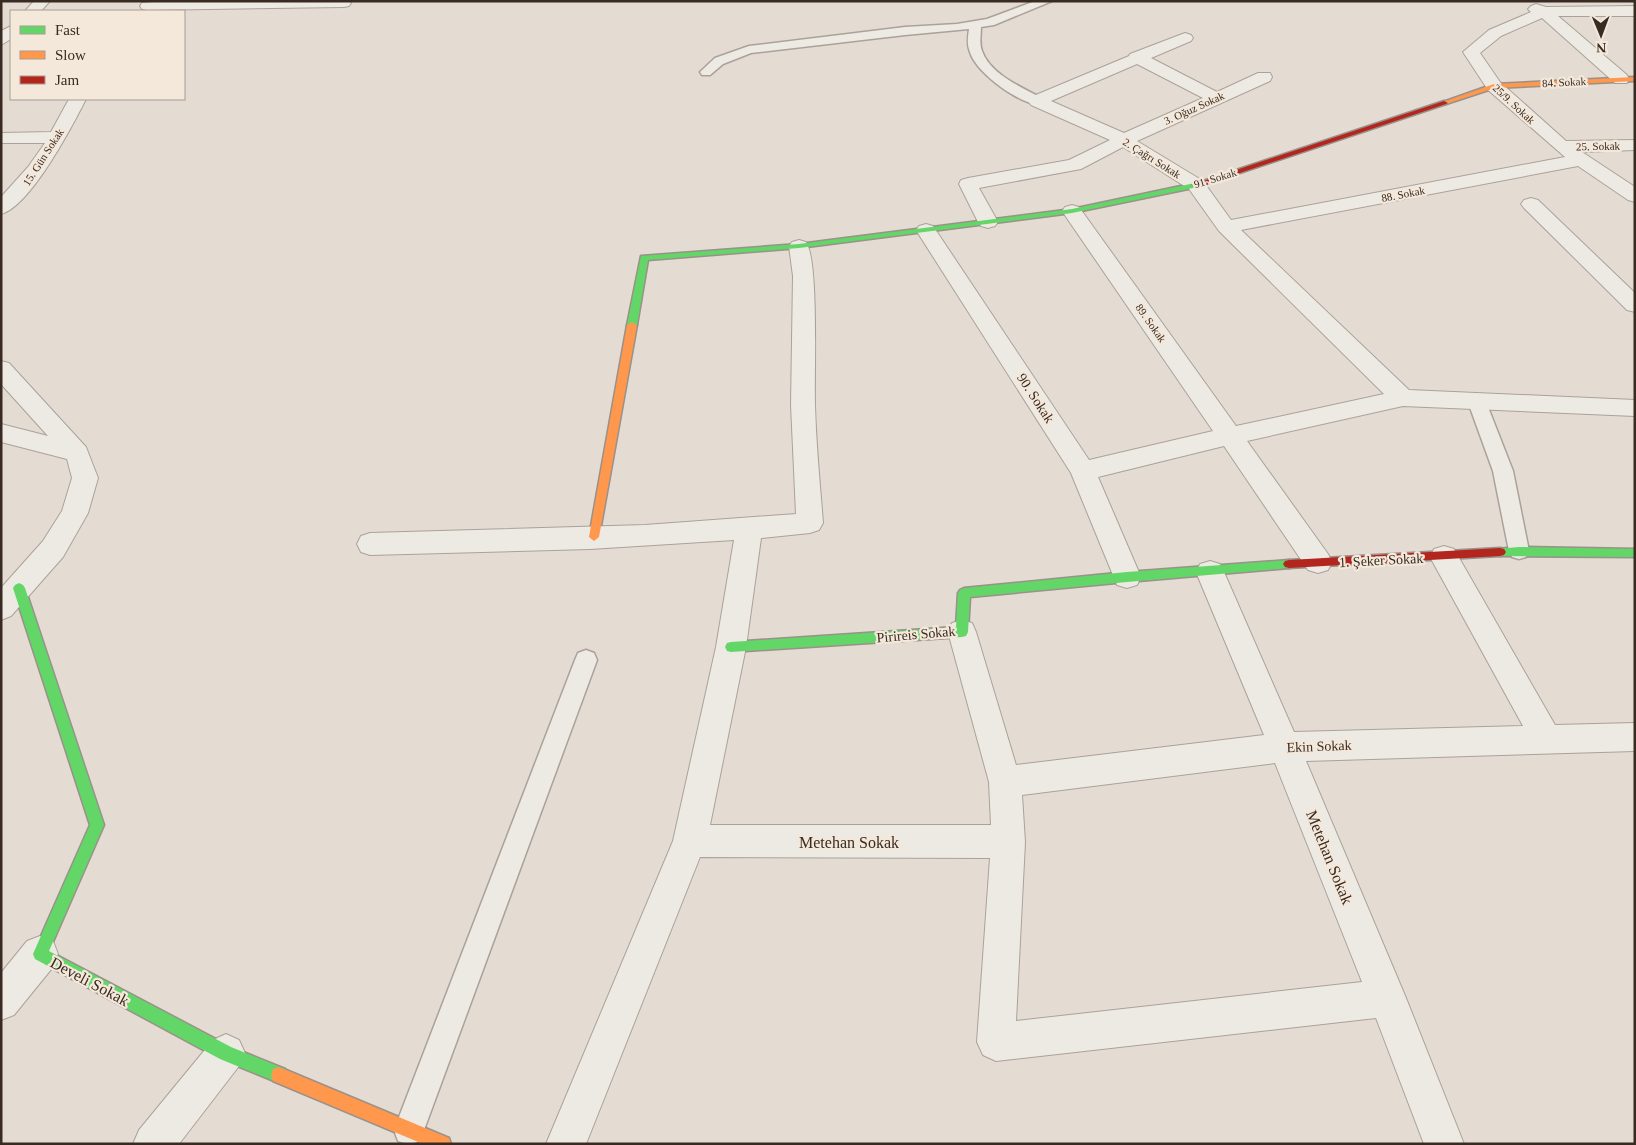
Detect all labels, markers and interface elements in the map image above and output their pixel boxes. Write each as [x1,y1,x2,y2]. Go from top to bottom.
legend [10,10,185,100]
north arrow [1576,10,1626,60]
text: Fast [55,22,81,38]
text: N [1596,40,1606,55]
text: Slow [55,47,86,63]
text: Jam [55,72,79,88]
street label: 84. Sokak [1542,75,1587,89]
street label: 25/9. Sokak [1491,82,1538,127]
street label: 3. Oğuz Sokak [1162,89,1227,127]
street label: 15. Gün Sokak [20,126,66,188]
street label: 2. Çağrı Sokak [1121,136,1183,181]
street label: 25. Sokak [1576,140,1621,152]
street label: 91. Sokak [1192,166,1238,190]
street label: 88. Sokak [1380,184,1426,204]
street label: 89. Sokak [1133,302,1169,345]
street label: 90. Sokak [1014,371,1057,426]
street label: 1. Şeker Sokak [1338,551,1424,570]
street label: Pirireis Sokak [876,624,956,645]
street label: Ekin Sokak [1286,738,1352,755]
street label: Metehan Sokak [1303,808,1356,907]
street label: Metehan Sokak [799,834,899,851]
street label: Develi Sokak [48,954,132,1009]

